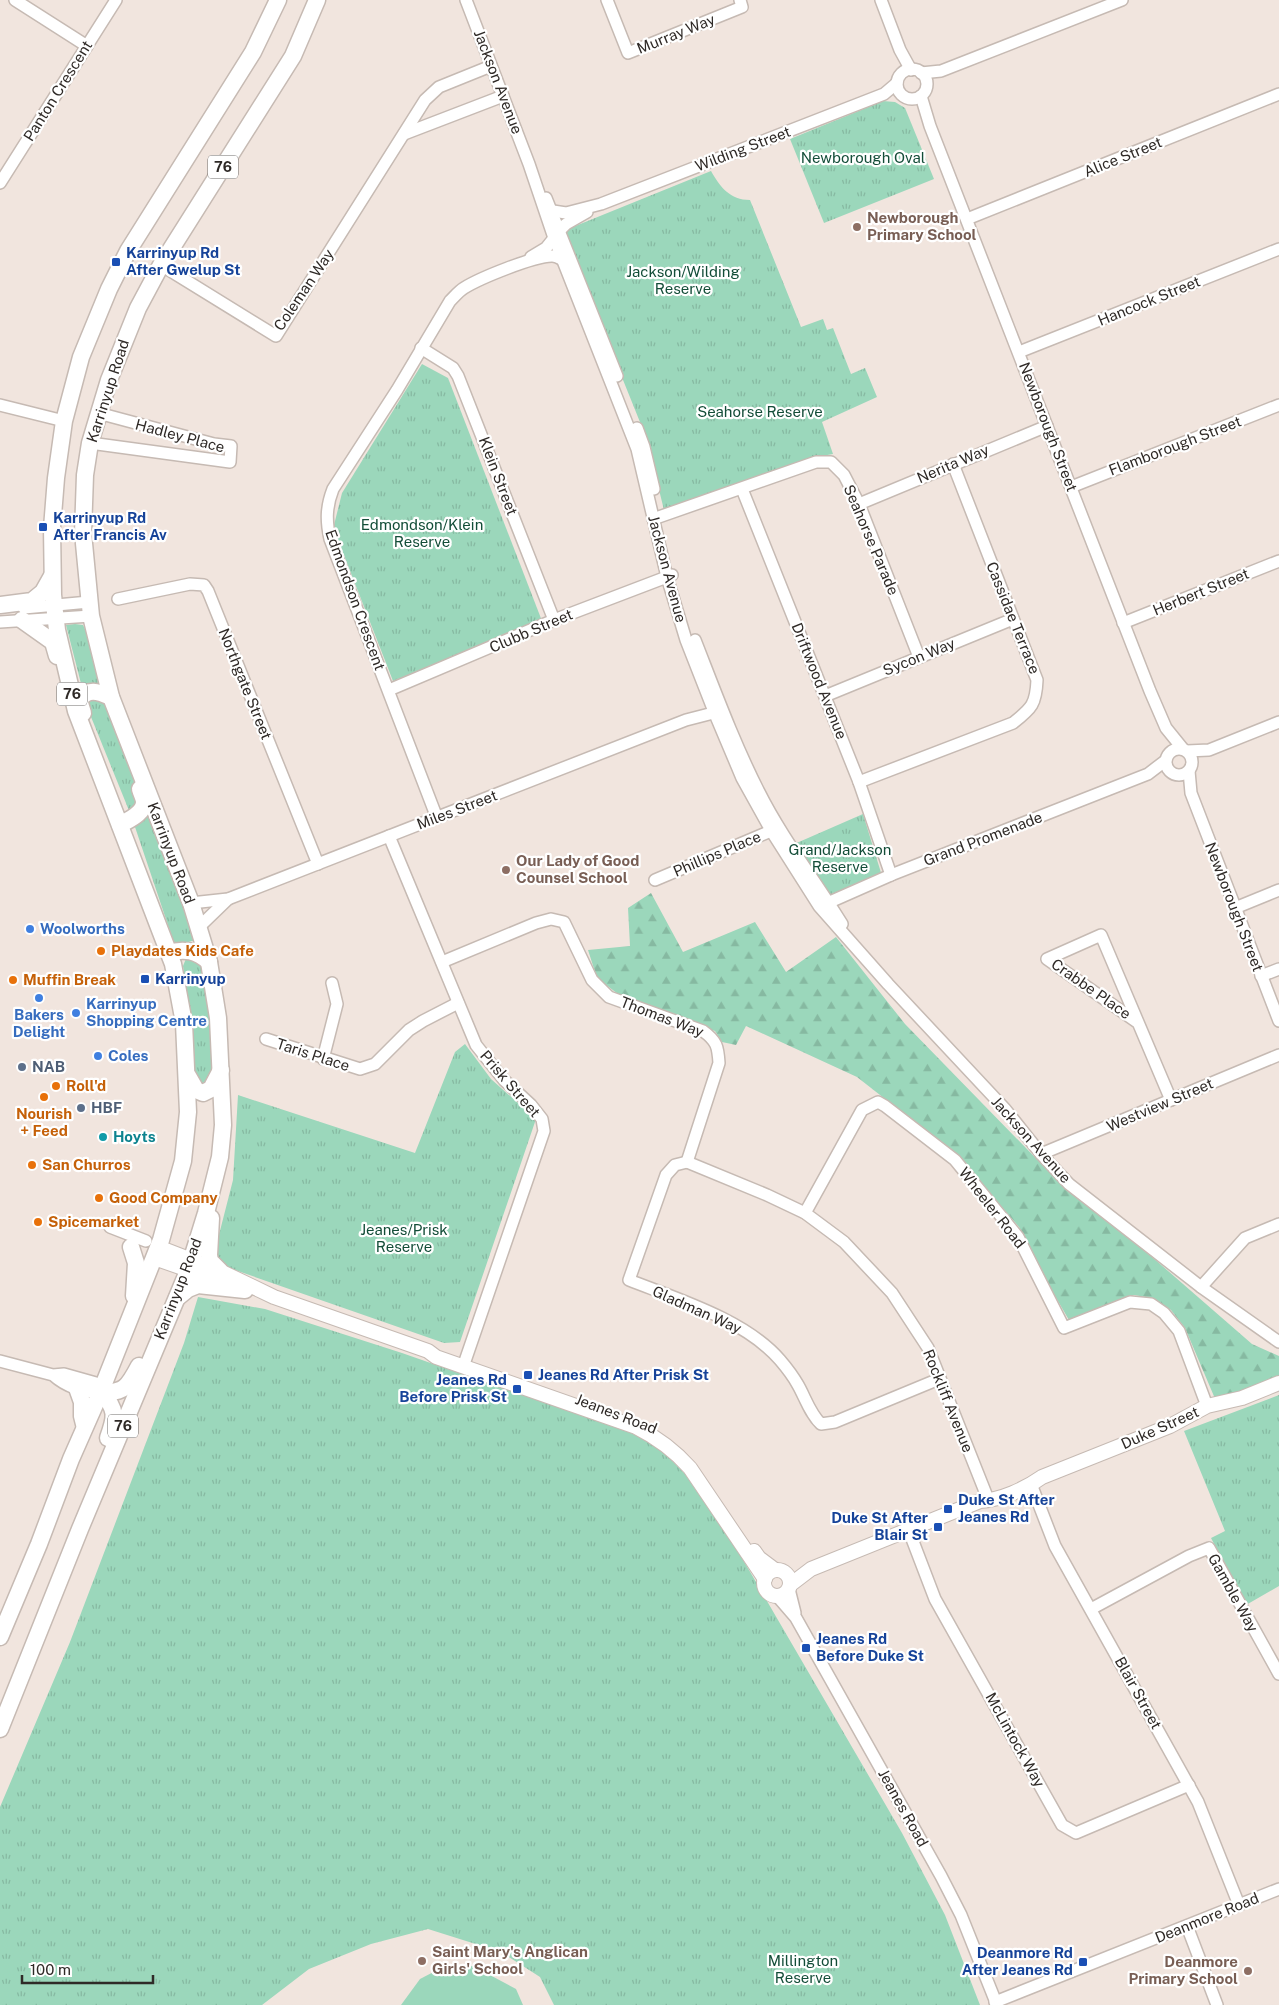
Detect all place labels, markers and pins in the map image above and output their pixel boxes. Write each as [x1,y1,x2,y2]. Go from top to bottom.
place label: Newborough Primary School [867,209,977,243]
marker: Newborough Primary School [851,221,863,233]
place label: Karrinyup Rd After Gwelup St [126,244,241,278]
marker: Karrinyup Rd After Gwelup St [110,256,122,268]
place label: Karrinyup Rd After Francis Av [53,509,167,543]
marker: Karrinyup Rd After Francis Av [37,521,49,533]
place label: Our Lady of Good Counsel School [516,852,639,886]
marker: Our Lady of Good Counsel School [500,864,512,876]
place label: Woolworths [40,920,125,937]
marker: Woolworths [24,923,36,935]
place label: Playdates Kids Cafe [111,942,254,959]
marker: Playdates Kids Cafe [95,945,107,957]
place label: Karrinyup [155,970,226,987]
place label: Muffin Break [23,971,116,988]
marker: Karrinyup [139,973,151,985]
marker: Muffin Break [7,974,19,986]
marker: Bakers Delight [33,992,45,1004]
place label: Karrinyup Shopping Centre [86,995,207,1029]
place label: Bakers Delight [13,1006,65,1040]
marker: Karrinyup Shopping Centre [70,1007,82,1019]
place label: Coles [108,1047,149,1064]
marker: Coles [92,1050,104,1062]
place label: NAB [32,1058,65,1075]
marker: NAB [16,1061,28,1073]
place label: Roll'd [66,1077,106,1094]
marker: Roll'd [50,1080,62,1092]
marker: Nourish + Feed [38,1091,50,1103]
place label: HBF [91,1099,122,1116]
marker: HBF [75,1102,87,1114]
place label: Nourish + Feed [16,1105,72,1139]
place label: Hoyts [113,1128,156,1145]
marker: Hoyts [97,1131,109,1143]
place label: San Churros [42,1156,131,1173]
marker: San Churros [26,1159,38,1171]
place label: Good Company [109,1189,218,1206]
marker: Good Company [93,1192,105,1204]
place label: Spicemarket [48,1213,139,1230]
marker: Spicemarket [32,1216,44,1228]
place label: Jeanes Rd After Prisk St [538,1366,709,1383]
marker: Jeanes Rd After Prisk St [522,1369,534,1381]
place label: Jeanes Rd Before Prisk St [399,1371,507,1405]
marker: Jeanes Rd Before Prisk St [511,1383,523,1395]
place label: Duke St After Jeanes Rd [958,1491,1055,1525]
marker: Duke St After Jeanes Rd [942,1503,954,1515]
place label: Duke St After Blair St [831,1509,928,1543]
marker: Duke St After Blair St [932,1521,944,1533]
place label: Jeanes Rd Before Duke St [816,1630,924,1664]
marker: Jeanes Rd Before Duke St [800,1642,812,1654]
place label: Saint Mary's Anglican Girls' School [432,1943,588,1977]
place label: Deanmore Rd After Jeanes Rd [962,1944,1073,1978]
place label: Deanmore Primary School [1128,1953,1238,1987]
marker: Saint Mary's Anglican Girls' School [416,1955,428,1967]
marker: Deanmore Rd After Jeanes Rd [1077,1956,1089,1968]
marker: Deanmore Primary School [1242,1965,1254,1977]

